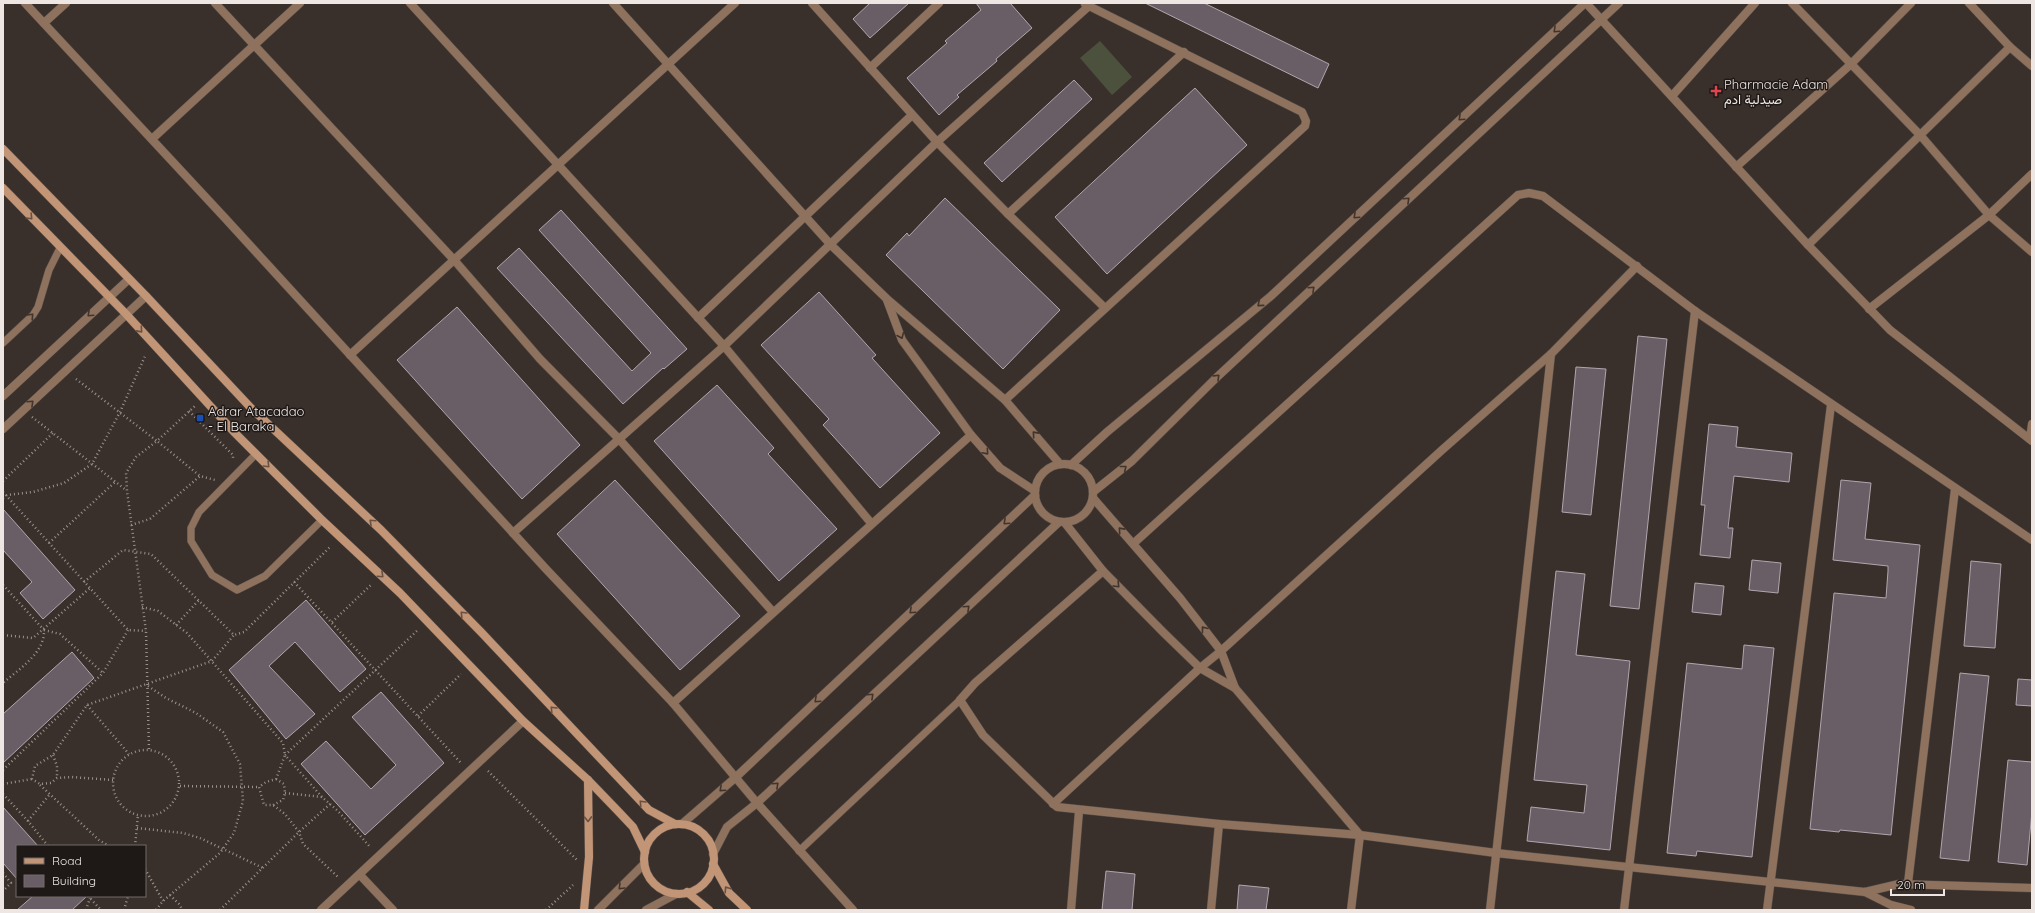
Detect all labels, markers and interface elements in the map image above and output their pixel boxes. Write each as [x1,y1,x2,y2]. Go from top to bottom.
one-way arrow [1553,25,1561,32]
place label: Pharmacie Adam صيدلية ادم [1724,76,1828,108]
marker: Pharmacie Adam صيدلية ادم [1711,86,1721,96]
one-way arrow [1458,113,1466,121]
one-way arrow [1402,197,1410,205]
one-way arrow [25,212,33,220]
one-way arrow [1353,212,1361,219]
one-way arrow [1307,286,1315,293]
one-way arrow [1258,300,1265,307]
one-way arrow [87,310,94,317]
one-way arrow [26,313,34,321]
one-way arrow [136,325,143,333]
one-way arrow [896,332,904,339]
one-way arrow [1212,375,1220,382]
one-way arrow [27,400,34,407]
place label: Adrar Atacadao - El Baraka [208,403,305,434]
marker: Adrar Atacadao - El Baraka [195,413,205,423]
one-way arrow [1033,431,1040,438]
one-way arrow [981,447,988,454]
one-way arrow [263,460,270,468]
one-way arrow [1119,466,1126,473]
one-way arrow [1003,517,1011,524]
one-way arrow [369,519,377,527]
one-way arrow [1119,527,1126,534]
one-way arrow [376,571,384,578]
one-way arrow [1112,580,1120,588]
one-way arrow [962,605,970,612]
one-way arrow [909,606,917,614]
one-way arrow [461,611,468,619]
one-way arrow [1202,627,1209,634]
one-way arrow [867,694,874,701]
one-way arrow [814,695,822,703]
one-way arrow [551,706,558,713]
one-way arrow [771,782,779,789]
one-way arrow [720,784,727,791]
one-way arrow [640,800,647,808]
one-way arrow [584,816,592,822]
legend [16,845,146,897]
text: Road [52,853,82,868]
scale bar [1891,871,1944,897]
text: Building [52,873,96,888]
text: 20 m [1897,877,1925,892]
one-way arrow [618,882,626,890]
one-way arrow [725,886,732,893]

